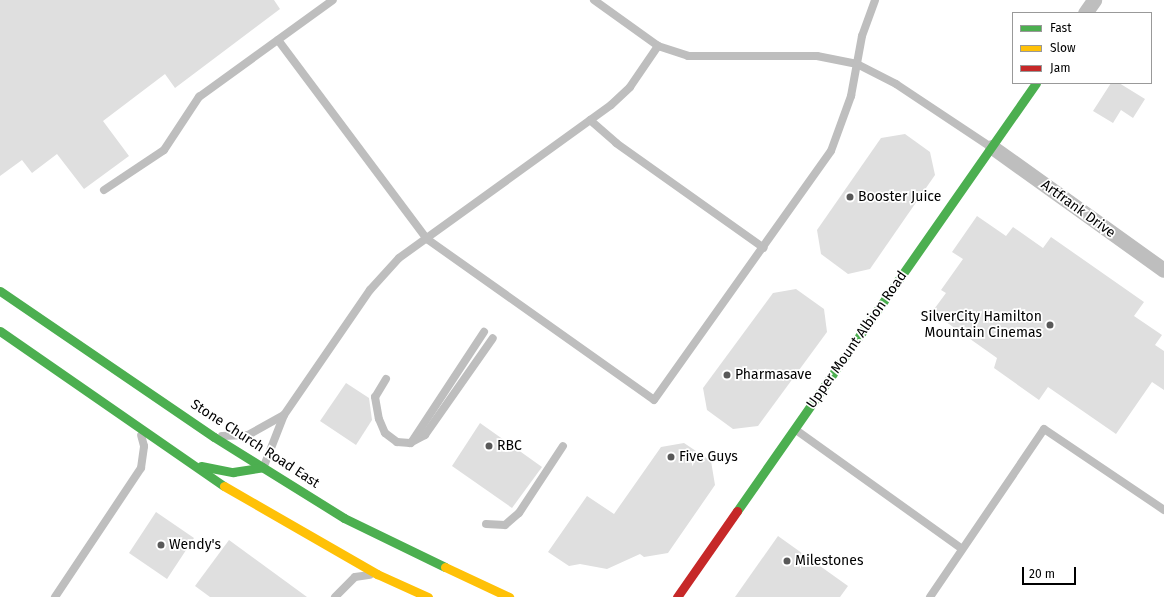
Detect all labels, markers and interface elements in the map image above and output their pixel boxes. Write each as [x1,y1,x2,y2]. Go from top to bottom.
legend [1012,12,1152,84]
text: Fast [1050,21,1072,35]
text: Slow [1050,41,1076,55]
text: Jam [1050,61,1070,75]
street label: Artfrank Drive [1038,176,1118,242]
place label: Booster Juice [858,189,941,205]
marker: Booster Juice [845,192,855,202]
street label: Upper Mount Albion Road [803,268,911,412]
place label: SilverCity Hamilton Mountain Cinemas [921,309,1042,342]
marker: SilverCity Hamilton Mountain Cinemas [1045,320,1055,330]
place label: Pharmasave [735,367,812,383]
marker: Pharmasave [722,370,732,380]
street label: Stone Church Road East [187,396,323,492]
place label: RBC [497,438,522,454]
marker: RBC [484,441,494,451]
place label: Five Guys [679,449,738,465]
marker: Five Guys [666,452,676,462]
place label: Wendy's [169,537,221,553]
marker: Wendy's [156,540,166,550]
place label: Milestones [795,553,863,569]
marker: Milestones [782,556,792,566]
scale bar [1024,559,1078,585]
text: 20 m [1029,567,1055,581]

